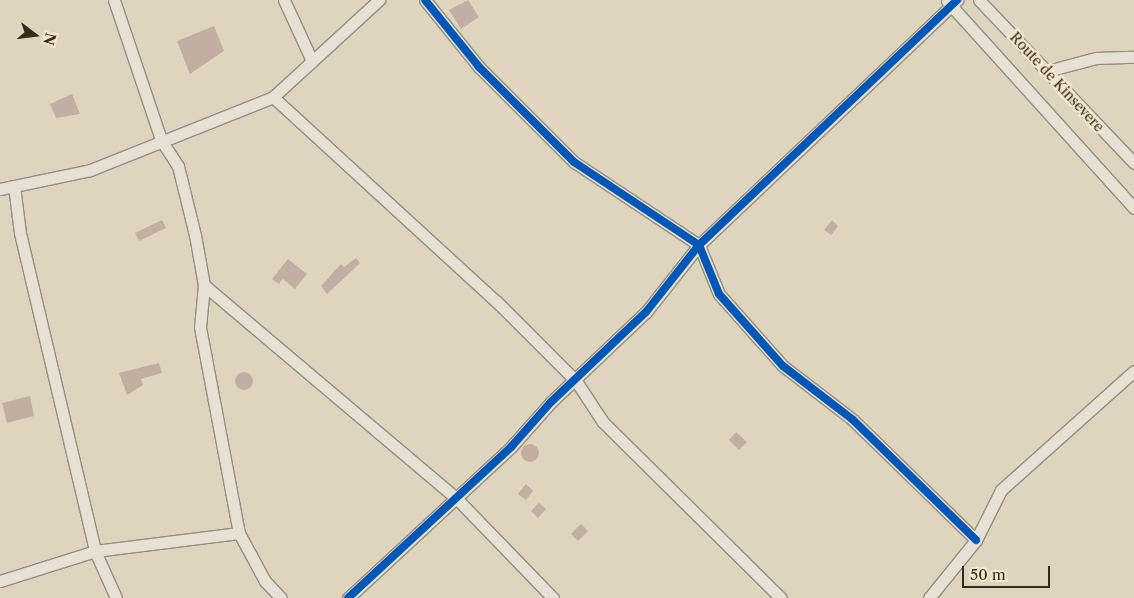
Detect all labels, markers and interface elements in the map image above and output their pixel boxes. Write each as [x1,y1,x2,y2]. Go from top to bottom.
north arrow [10,10,60,60]
street label: Route de Kinsevere [1006,29,1108,135]
text: N [39,31,60,47]
scale bar [964,556,1052,588]
text: 50 m [970,565,1006,584]

